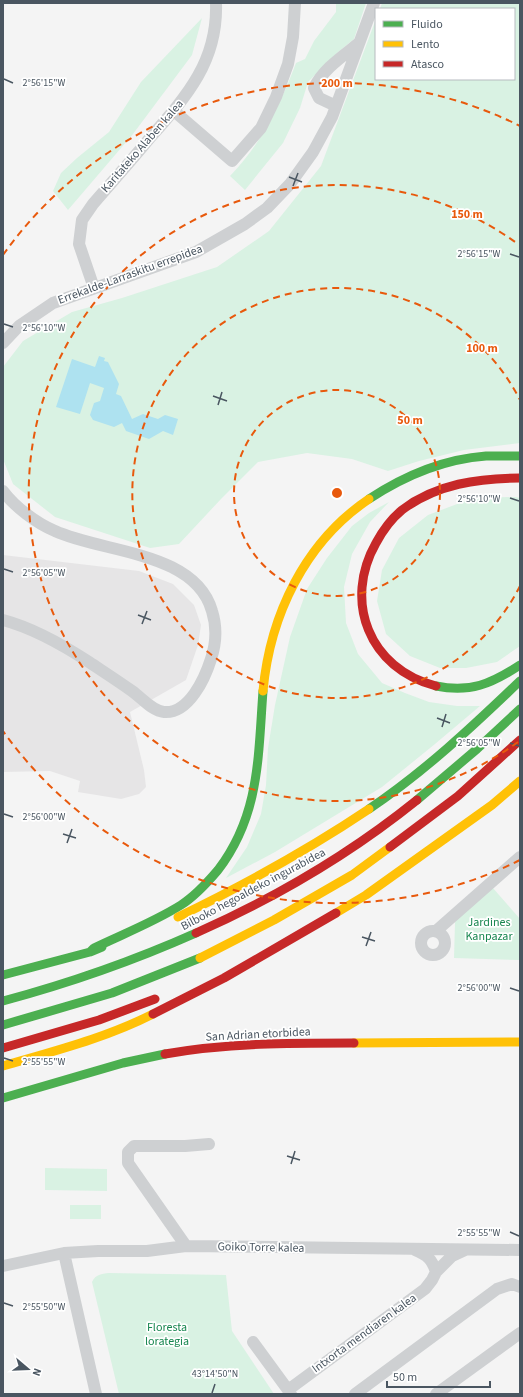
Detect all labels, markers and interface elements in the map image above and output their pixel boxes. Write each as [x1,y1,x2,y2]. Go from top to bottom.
legend [375,8,515,80]
text: Fluido [411,16,443,33]
text: Lento [411,36,440,53]
text: Atasco [411,56,444,73]
text: 200 m [321,75,353,92]
text: 2°56'15"W [23,76,66,90]
street label: Karitateko Alaben kalea [97,96,188,197]
text: 150 m [451,206,483,223]
street label: Errekalde-Larraskitu errepidea [55,240,205,309]
text: 2°56'15"W [458,247,501,261]
text: 2°56'10"W [23,321,66,335]
text: 100 m [466,340,498,357]
text: 50 m [397,412,423,429]
centre of rings [330,486,344,500]
text: 2°56'10"W [458,492,501,506]
text: 2°56'05"W [23,566,66,580]
text: 2°56'05"W [458,736,501,750]
text: 2°56'00"W [23,810,66,824]
street label: Bilboko hegoaldeko ingurabidea [178,844,329,935]
park label: Jardines Kanpazar [465,914,513,945]
text: 2°56'00"W [458,981,501,995]
street label: San Adrian etorbidea [205,1023,311,1046]
text: 2°55'55"W [23,1055,66,1069]
text: 2°55'55"W [458,1226,501,1240]
street label: Goiko Torre kalea [217,1238,305,1257]
street label: Intxorta mendiaren kalea [309,1290,420,1377]
text: 2°55'50"W [23,1300,66,1314]
park label: Floresta lorategia [145,1319,189,1350]
north arrow [8,1349,48,1389]
scale bar [387,1363,490,1389]
text: N [29,1366,45,1378]
text: 43°14'50"N [192,1367,238,1381]
text: 50 m [393,1369,417,1386]

